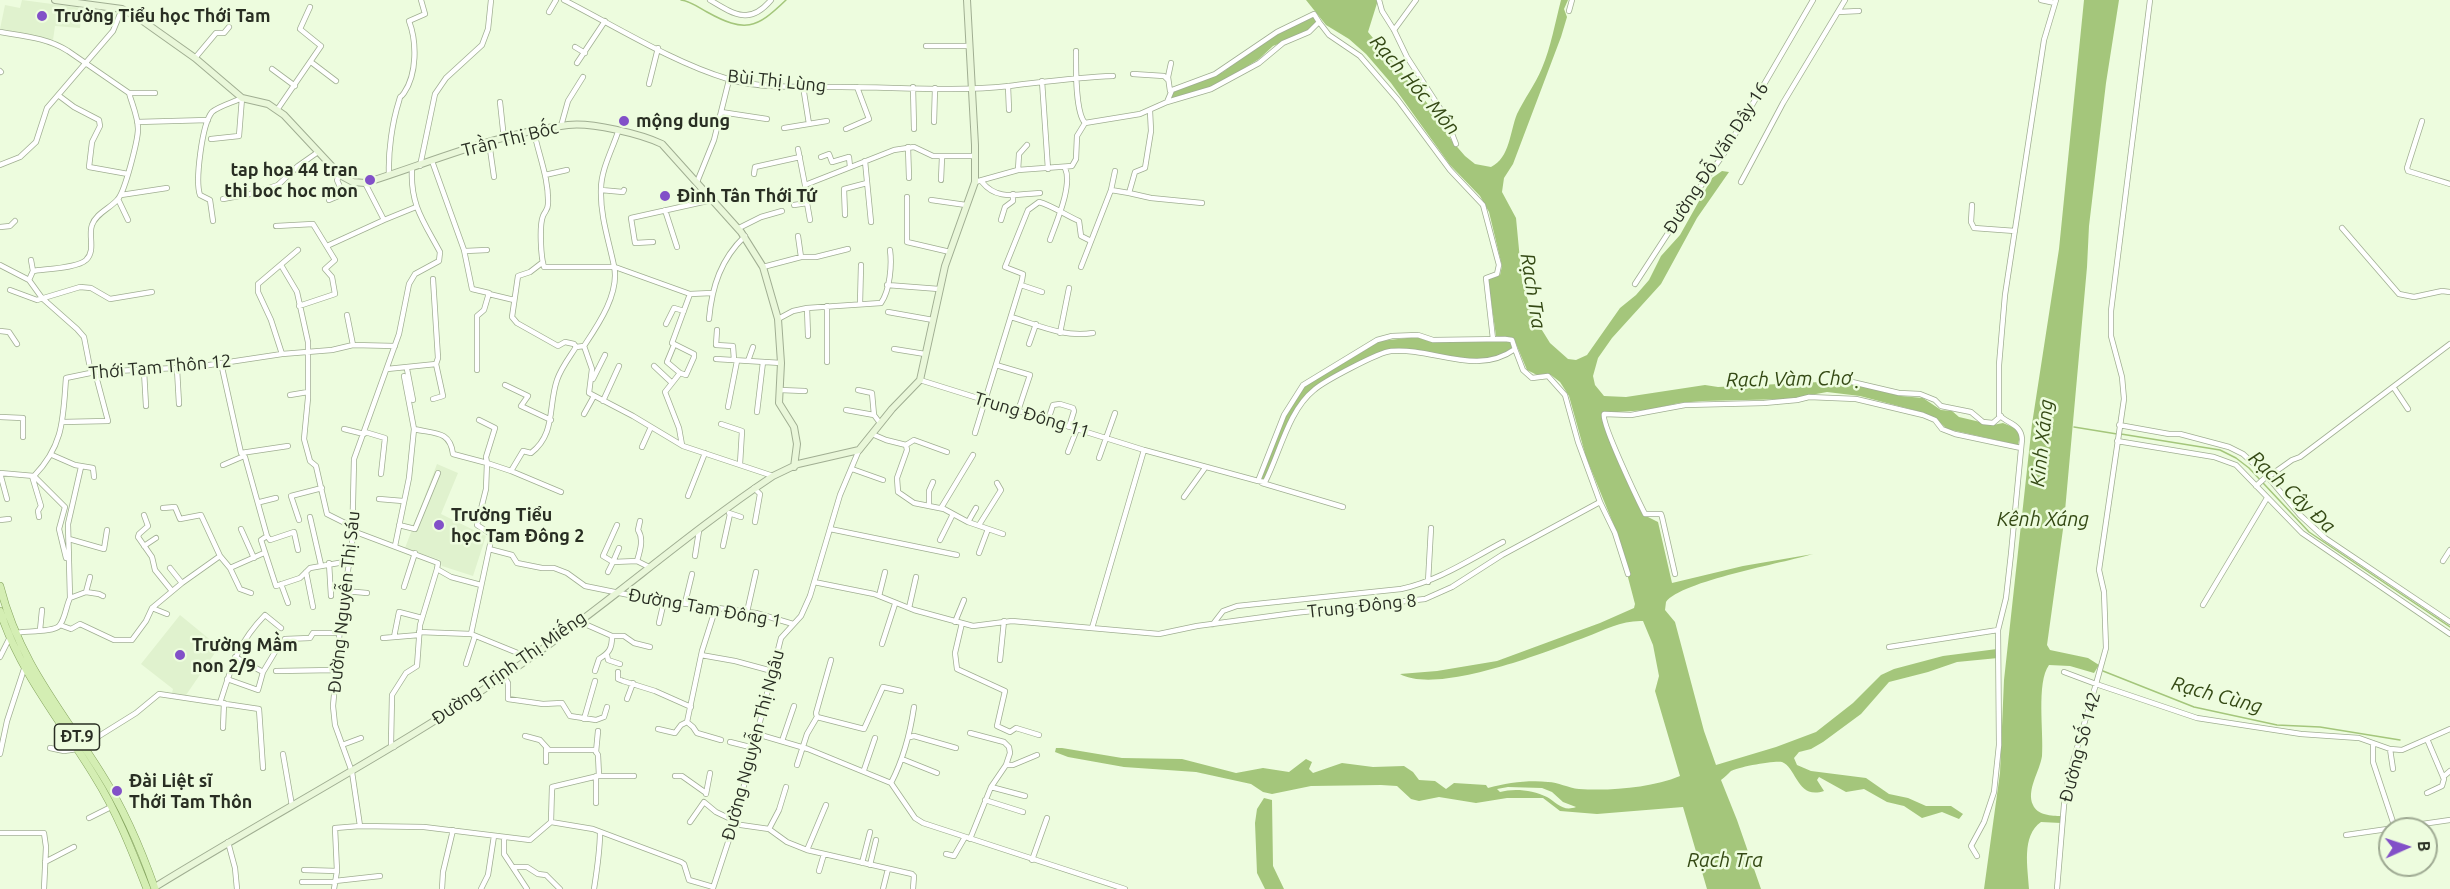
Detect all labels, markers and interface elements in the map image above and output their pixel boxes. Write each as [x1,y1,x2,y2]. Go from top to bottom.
place label: Trường Tiểu học Thới Tam [54,5,270,27]
marker: Trường Tiểu học Thới Tam [35,9,49,23]
water label: Rạch Hóc Môn [1365,30,1465,140]
street label: Bùi Thị Lùng [727,65,827,97]
street label: Đường Đỗ Văn Dậy 16 [1659,78,1773,238]
place label: mộng dung [636,110,730,132]
marker: mộng dung [617,114,631,128]
street label: Trần Thị Bốc [459,117,561,161]
place label: tap hoa 44 tran thi boc hoc mon [224,159,358,201]
marker: tap hoa 44 tran thi boc hoc mon [363,173,377,187]
place label: Đình Tân Thới Tứ [677,185,817,207]
marker: Đình Tân Thới Tứ [658,189,672,203]
water label: Rạch Tra [1515,252,1551,330]
street label: Thới Tam Thôn 12 [88,350,232,384]
water label: Rạch Vàm Chợ [1726,366,1852,392]
street label: Trung Đông 11 [972,387,1092,443]
water label: Kinh Xáng [2025,398,2059,488]
water label: Rạch Cây Đa [2244,446,2340,538]
place label: Trường Tiểu học Tam Đông 2 [451,504,584,546]
water label: Kênh Xáng [1997,507,2089,531]
street label: Đường Nguyễn Thị Sáu [324,510,364,694]
marker: Trường Tiểu học Tam Đông 2 [432,518,446,532]
street label: Đường Tam Đông 1 [627,584,783,632]
street label: Trung Đông 8 [1306,590,1418,622]
street label: Đường Trịnh Thị Miếng [428,607,590,729]
place label: Trường Mầm non 2/9 [192,634,298,676]
street label: Đường Nguyễn Thị Ngâu [717,647,789,843]
marker: Trường Mầm non 2/9 [173,648,187,662]
water label: Rạch Cùng [2169,671,2265,719]
street label: Đường Số 142 [2055,689,2105,805]
road number: ĐT.9 [54,724,100,750]
place label: Đài Liệt sĩ Thới Tam Thôn [129,770,252,812]
marker: Đài Liệt sĩ Thới Tam Thôn [110,784,124,798]
north arrow [2378,817,2438,877]
text: B [2415,840,2433,852]
water label: Rạch Tra [1687,848,1763,872]

